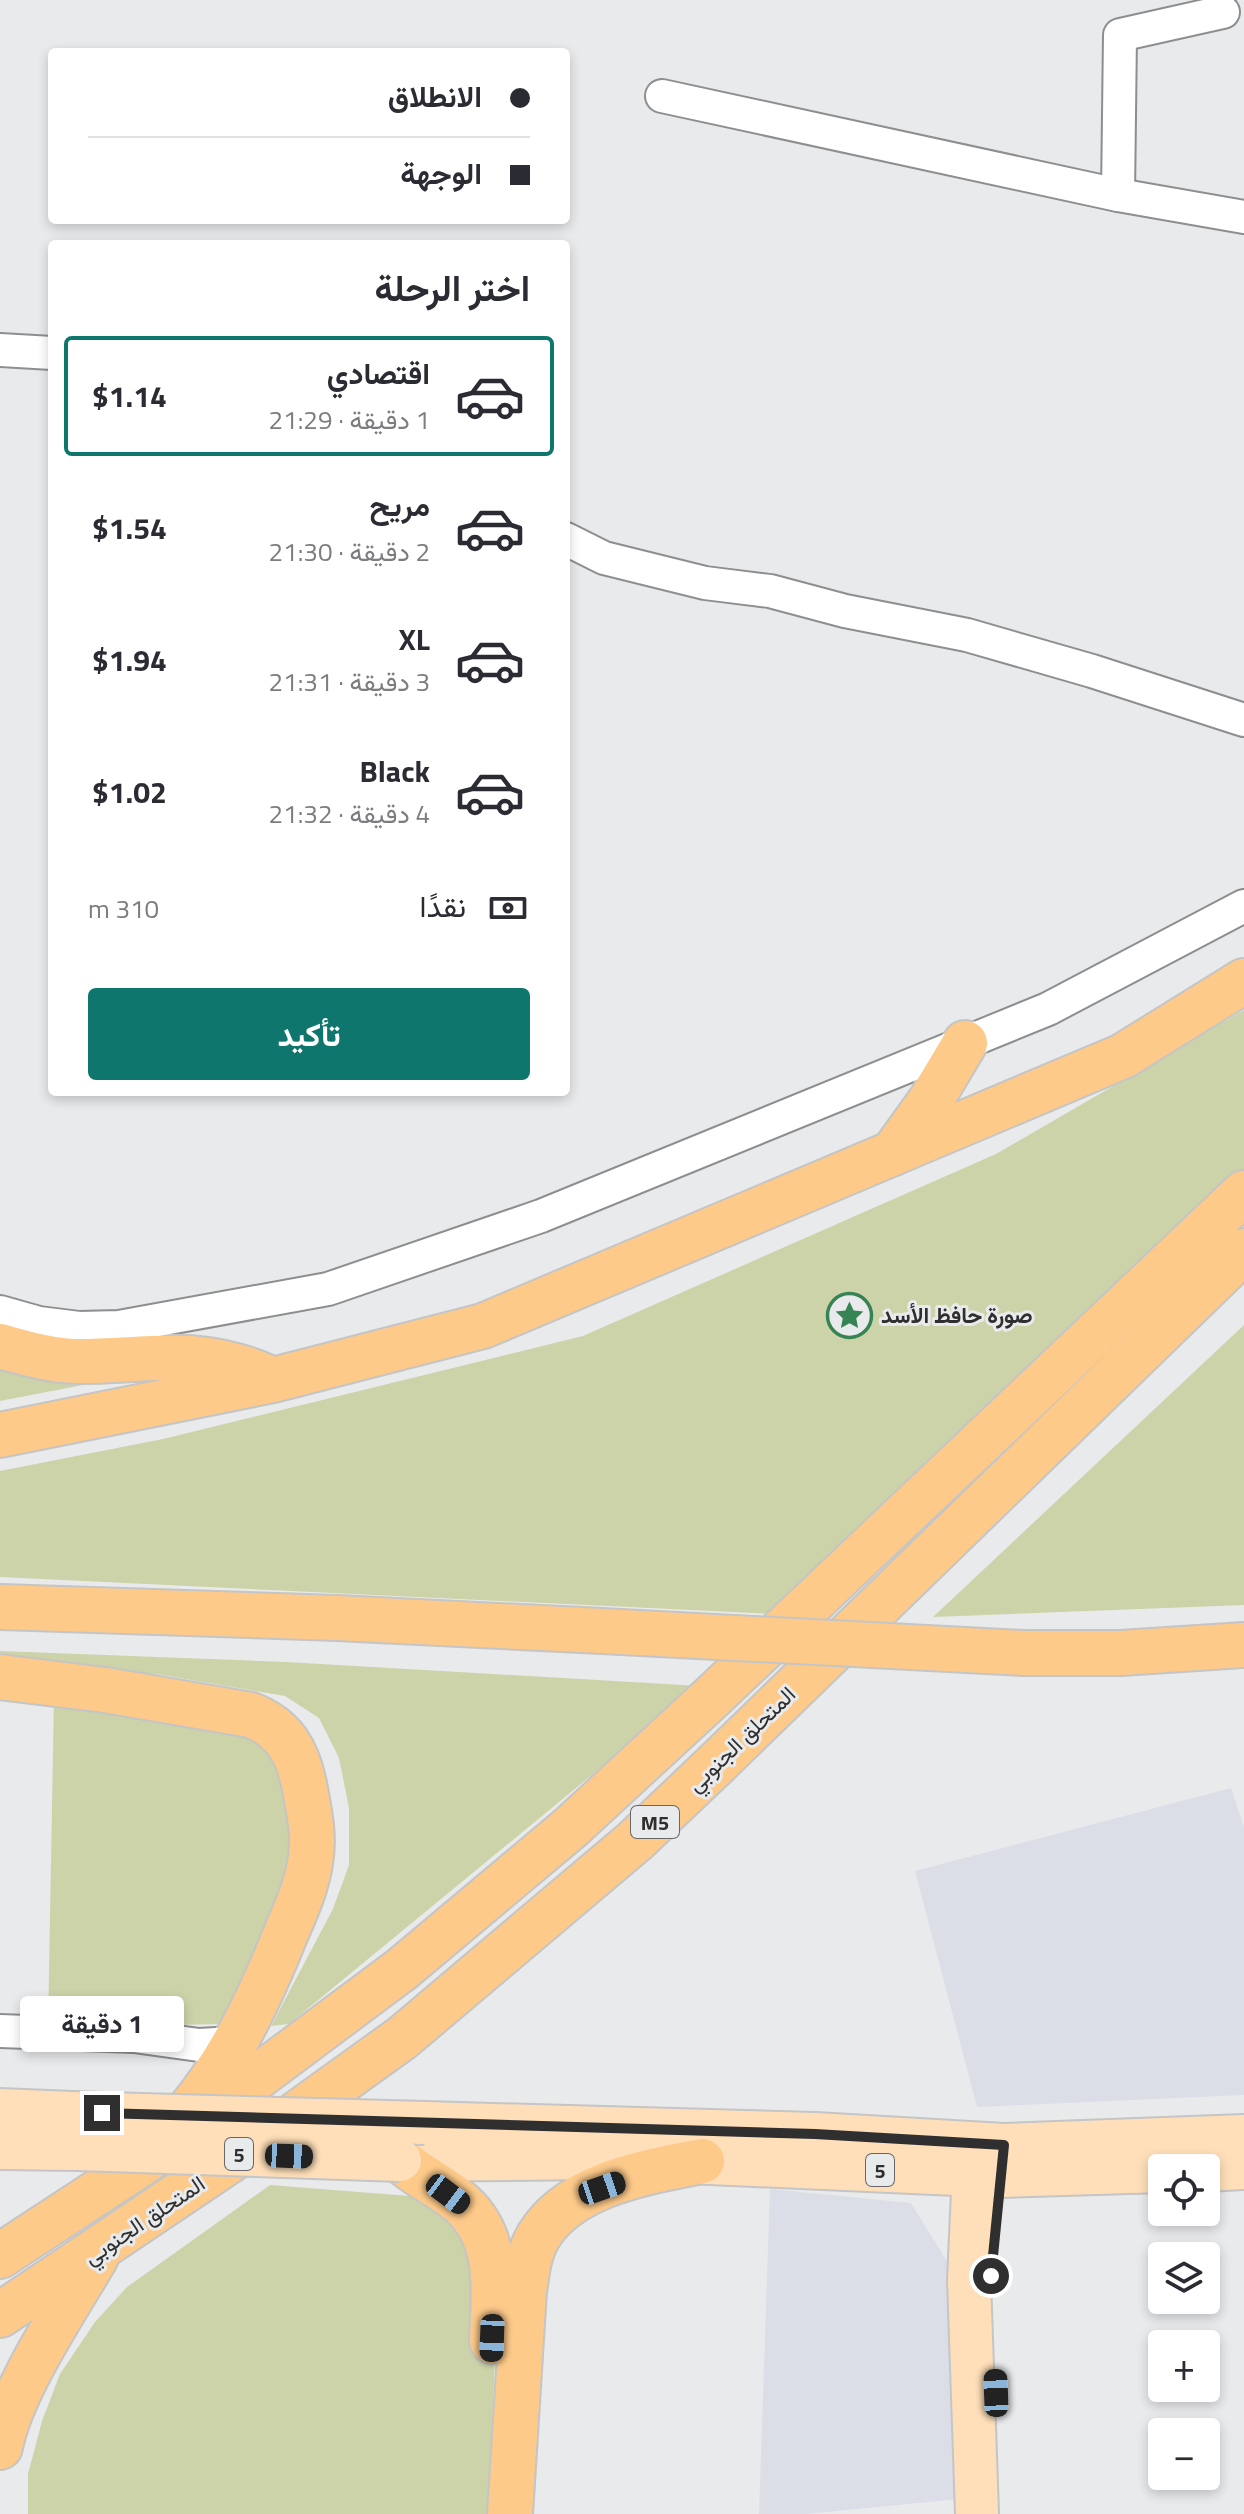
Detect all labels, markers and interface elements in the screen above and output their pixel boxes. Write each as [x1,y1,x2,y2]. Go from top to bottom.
text: الانطلاق [388,73,482,119]
text: الوجهة [400,150,482,196]
text: اختر الرحلة [374,260,530,315]
text: اقتصادي [327,350,430,396]
icon: car [454,360,526,432]
text: $1.14 [92,373,167,419]
text: 1 دقيقة · 21:29 [269,400,430,439]
text: مريح [370,482,430,528]
icon: car [454,492,526,564]
text: $1.54 [92,505,167,551]
text: 2 دقيقة · 21:30 [269,532,430,571]
text: XL [399,616,430,662]
icon: car [454,624,526,696]
text: $1.94 [92,637,167,683]
text: 3 دقيقة · 21:31 [269,662,430,701]
text: Black [359,748,430,794]
icon: car [454,756,526,828]
text: $1.02 [92,769,167,815]
text: 4 دقيقة · 21:32 [269,794,430,833]
text: نقدًا [420,883,466,929]
icon: cash [486,886,530,930]
text: 310 m [88,889,159,928]
button: تأكيد [88,988,530,1080]
place icon: صورة حافظ الأسد [826,1291,874,1339]
place label: صورة حافظ الأسد [881,1298,1033,1332]
street label: المتحلق الجنوبي [679,1678,805,1801]
road number: M5 [631,1806,679,1838]
callout: 1 دقيقة [20,1997,184,2053]
text: 1 دقيقة [61,2004,143,2043]
route end [84,2095,120,2131]
road number: 5 [225,2138,253,2170]
car [265,2143,313,2169]
road number: 5 [866,2154,894,2186]
map controls [1148,2154,1220,2490]
button: locate [1148,2154,1220,2226]
street label: المتحلق الجنوبي [76,2167,213,2275]
car [575,2169,629,2207]
car [422,2170,474,2218]
button: layers [1148,2242,1220,2314]
route start [973,2258,1009,2294]
car [479,2314,505,2362]
button: + [1148,2330,1220,2402]
car [983,2369,1009,2417]
button: − [1148,2418,1220,2490]

